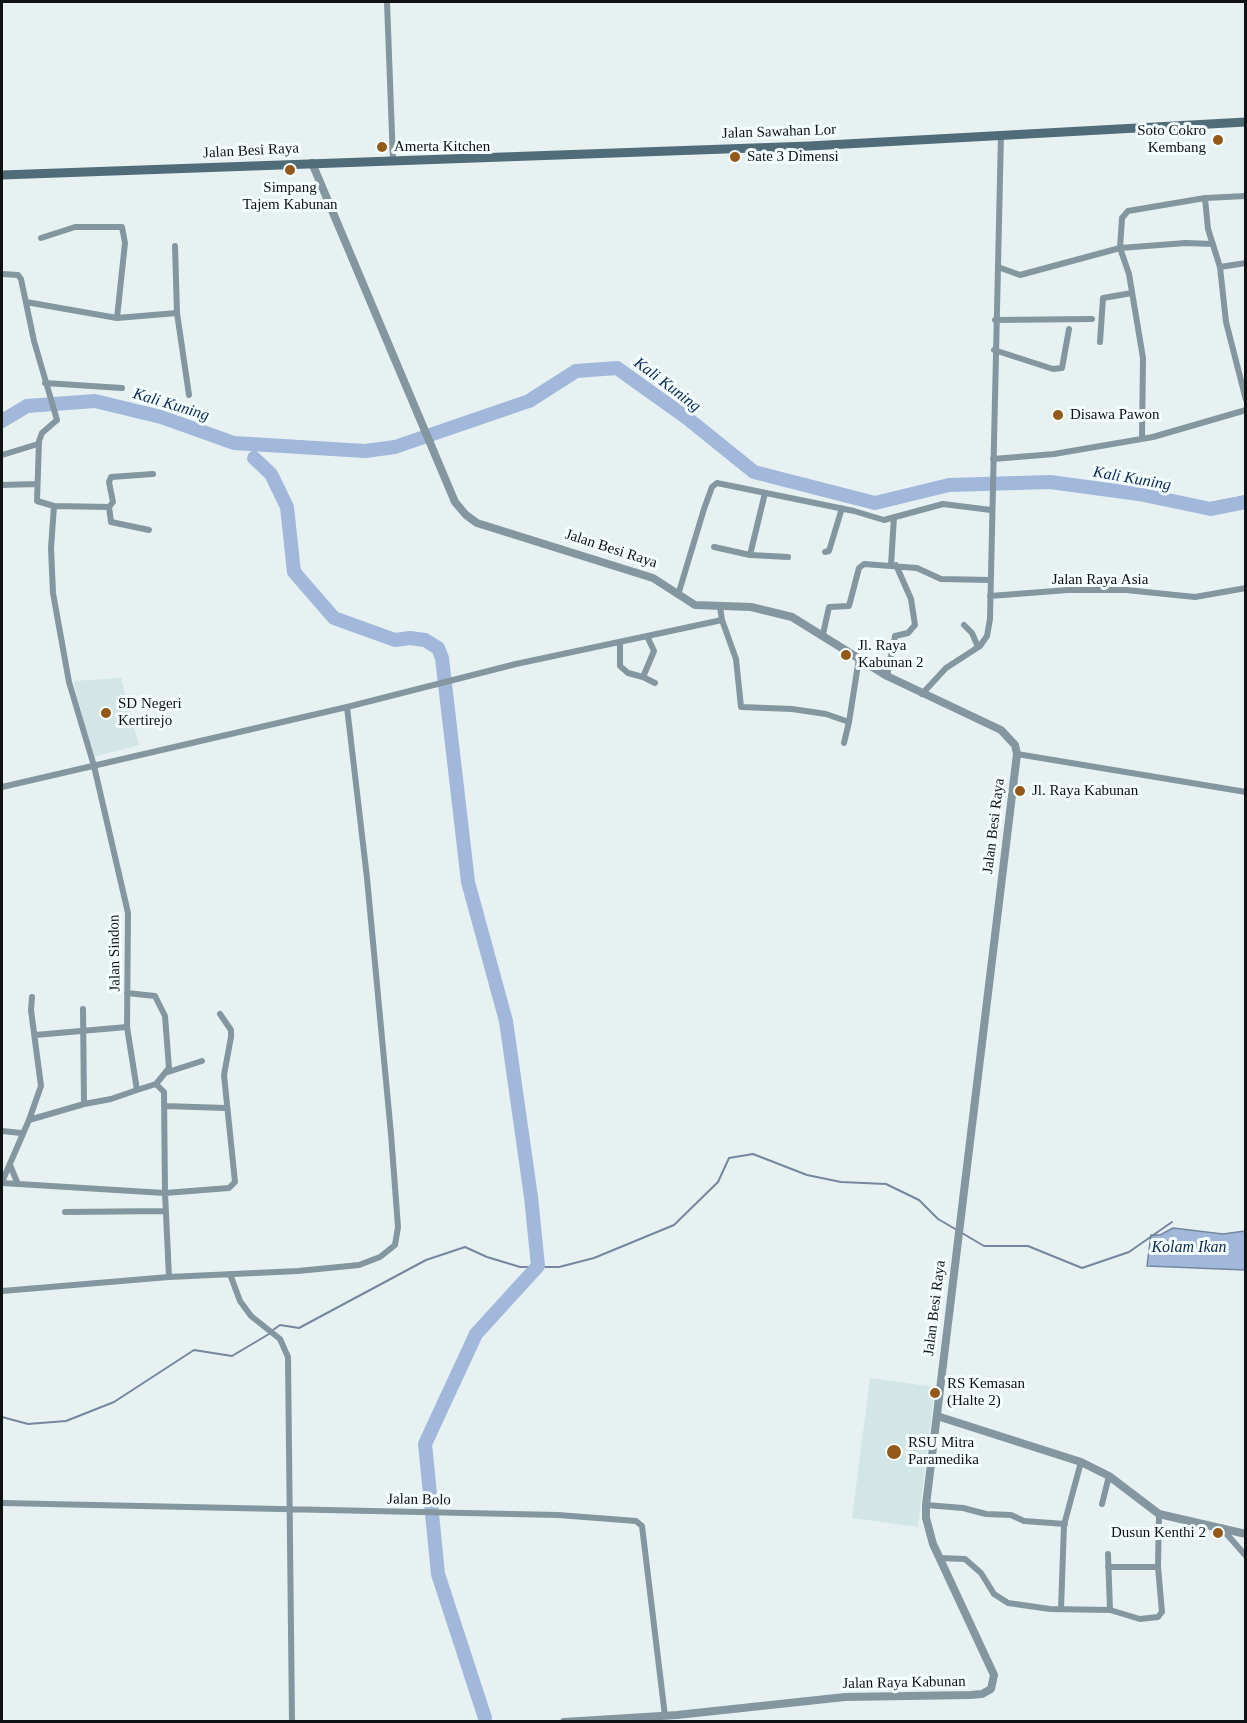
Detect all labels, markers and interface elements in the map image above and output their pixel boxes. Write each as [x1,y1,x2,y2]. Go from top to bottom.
street label: Jalan Sawahan Lor [722,121,836,143]
place label: Soto Cokro Kembang [1137,122,1206,157]
marker: Soto Cokro Kembang [1211,133,1225,147]
place label: Amerta Kitchen [394,138,490,156]
street label: Jalan Besi Raya [203,140,299,162]
marker: Amerta Kitchen [375,140,389,154]
place label: Sate 3 Dimensi [747,148,839,166]
marker: Sate 3 Dimensi [728,150,742,164]
marker: Simpang Tajem Kabunan [283,163,297,177]
place label: Simpang Tajem Kabunan [242,179,338,214]
water label: Kali Kuning [630,354,704,416]
water label: Kali Kuning [131,384,211,426]
place label: Disawa Pawon [1070,406,1160,424]
marker: Disawa Pawon [1051,408,1065,422]
water label: Kali Kuning [1092,463,1172,495]
street label: Jalan Besi Raya [563,526,659,572]
street label: Jalan Raya Asia [1052,571,1148,589]
place label: Jl. Raya Kabunan 2 [858,637,923,672]
marker: Jl. Raya Kabunan 2 [839,648,853,662]
place label: SD Negeri Kertirejo [118,695,182,730]
marker: SD Negeri Kertirejo [99,706,113,720]
street label: Jalan Besi Raya [979,777,1009,875]
place label: Jl. Raya Kabunan [1032,782,1138,800]
marker: Jl. Raya Kabunan [1013,784,1027,798]
street label: Jalan Sindon [105,914,125,992]
water label: Kolam Ikan [1151,1238,1227,1258]
street label: Jalan Besi Raya [920,1259,950,1357]
place label: RS Kemasan (Halte 2) [947,1375,1025,1410]
marker: RS Kemasan (Halte 2) [928,1386,942,1400]
place label: RSU Mitra Paramedika [908,1434,979,1469]
marker: RSU Mitra Paramedika [885,1443,903,1461]
street label: Jalan Bolo [387,1490,451,1510]
place label: Dusun Kenthi 2 [1111,1524,1206,1542]
marker: Dusun Kenthi 2 [1211,1526,1225,1540]
street label: Jalan Raya Kabunan [842,1673,966,1693]

